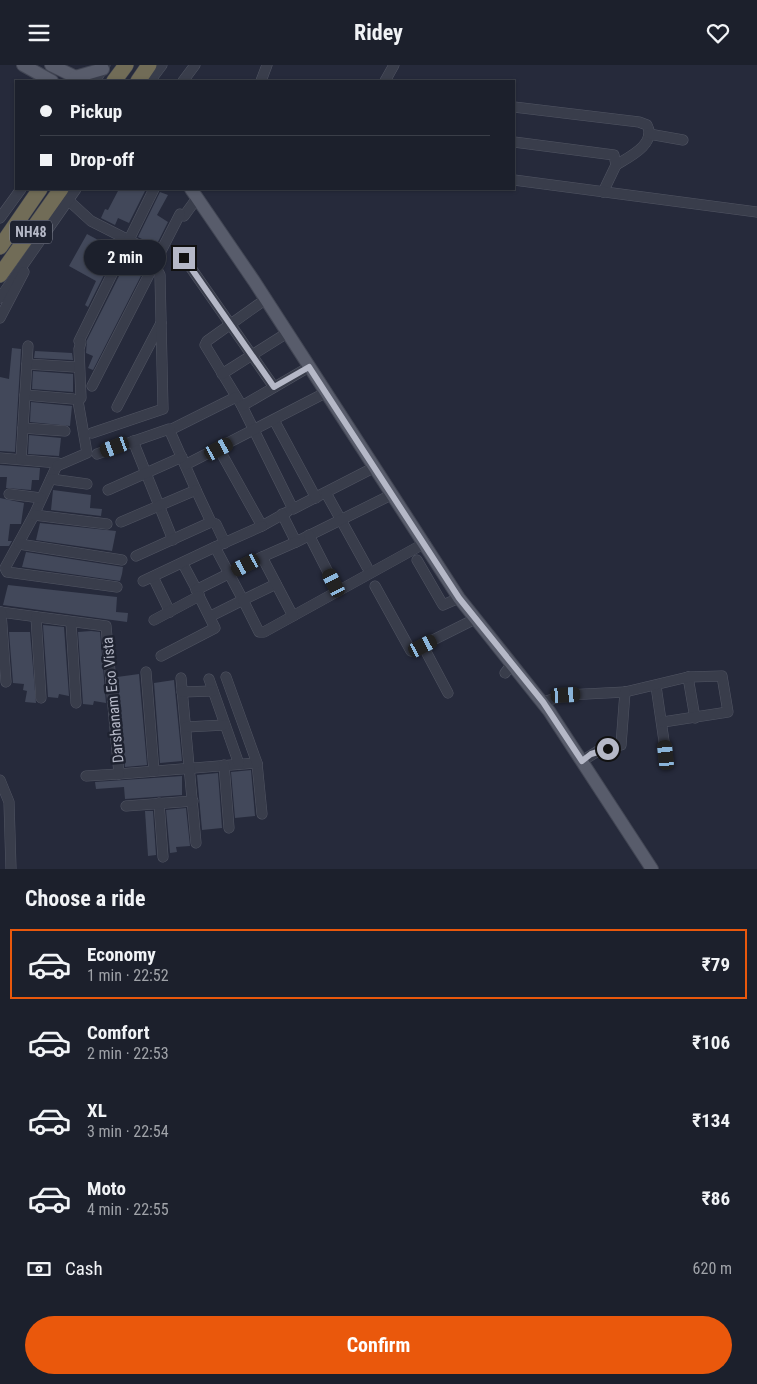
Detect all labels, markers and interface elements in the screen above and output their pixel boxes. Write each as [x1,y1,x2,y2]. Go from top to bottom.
icon: menu [25,19,53,47]
icon: heart [704,19,732,47]
text: Ridey [354,20,403,45]
text: Pickup [70,100,122,123]
text: Drop-off [70,148,134,171]
road number: NH48 [10,221,52,243]
callout: 2 min [84,241,166,275]
route end [173,247,195,269]
text: 2 min [107,248,143,267]
car [98,435,131,459]
car [202,435,235,463]
car [229,551,262,579]
car [320,566,347,600]
car [406,633,439,659]
street label: Darshanam Eco Vista [99,636,127,764]
car [550,687,581,703]
route start [597,738,619,760]
car [656,739,675,771]
text: Choose a ride [25,886,146,911]
icon: car [27,942,72,987]
text: Economy [87,943,156,966]
text: ₹79 [702,953,730,976]
text: 1 min · 22:52 [87,966,169,985]
icon: car [27,1020,72,1065]
text: Comfort [87,1021,150,1044]
text: ₹106 [692,1031,730,1054]
text: 2 min · 22:53 [87,1044,169,1063]
icon: car [27,1098,72,1143]
text: XL [87,1099,107,1122]
text: ₹134 [692,1109,730,1132]
text: 3 min · 22:54 [87,1122,169,1141]
icon: car [27,1176,72,1221]
text: Moto [87,1177,126,1200]
text: ₹86 [702,1187,730,1210]
text: 4 min · 22:55 [87,1200,169,1219]
icon: cash [25,1255,53,1283]
text: Cash [65,1257,103,1280]
text: 620 m [693,1259,732,1278]
button: Confirm [25,1316,732,1374]

